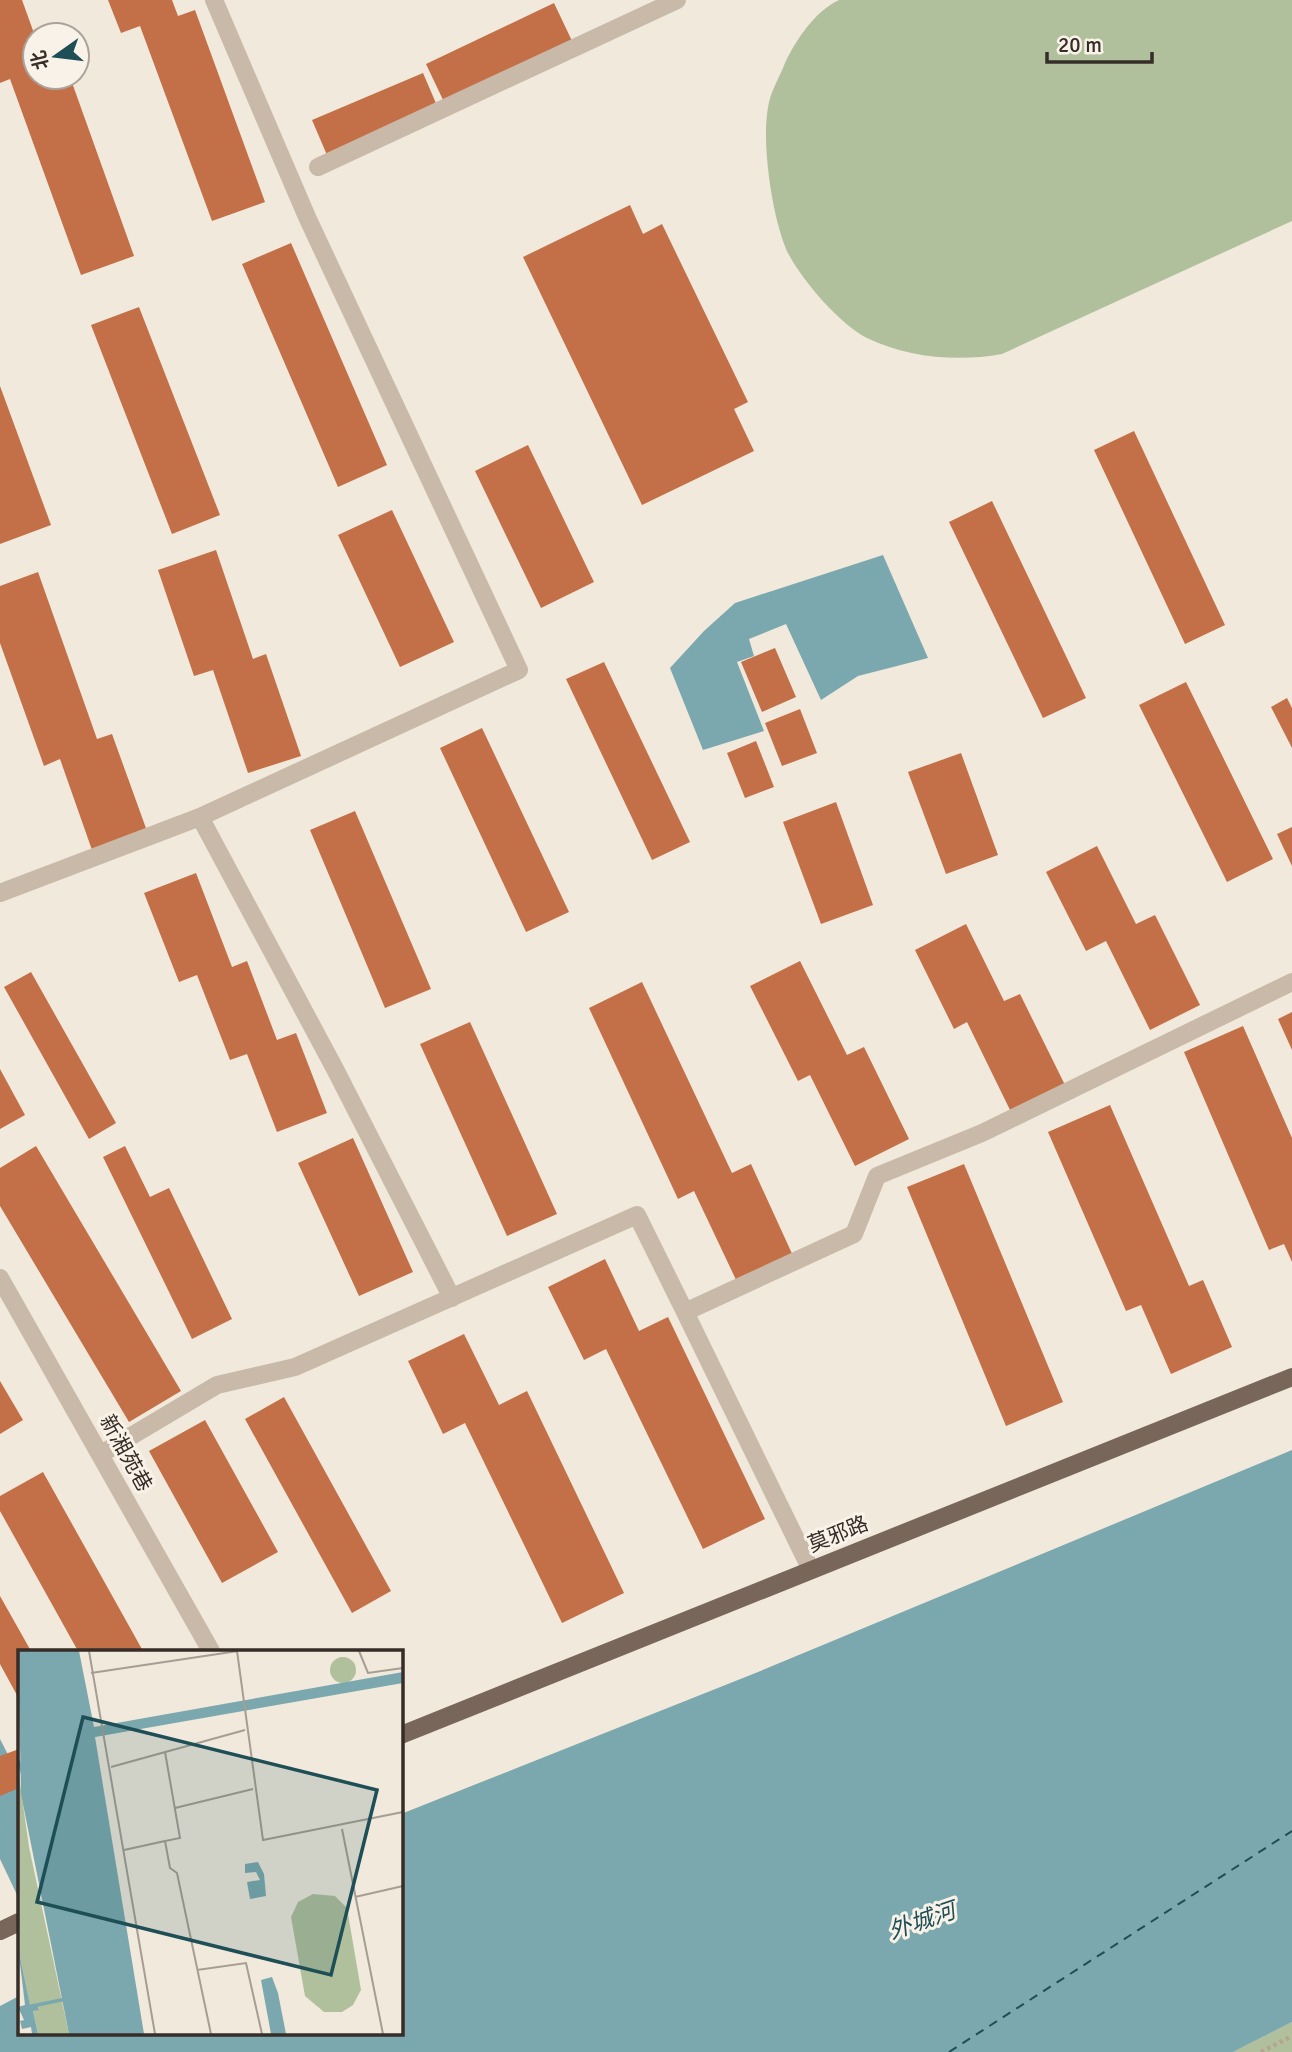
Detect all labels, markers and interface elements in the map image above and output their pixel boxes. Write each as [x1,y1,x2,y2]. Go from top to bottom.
north arrow [21,21,91,91]
scale bar [1047,21,1152,65]
text: 20 m [1058,32,1102,58]
text: 北 [27,48,54,72]
street label: 新湘苑巷 [94,1410,158,1496]
street label: 莫邪路 [804,1510,872,1558]
inset map [18,1650,402,2035]
water label: 外城河 [885,1895,963,1946]

